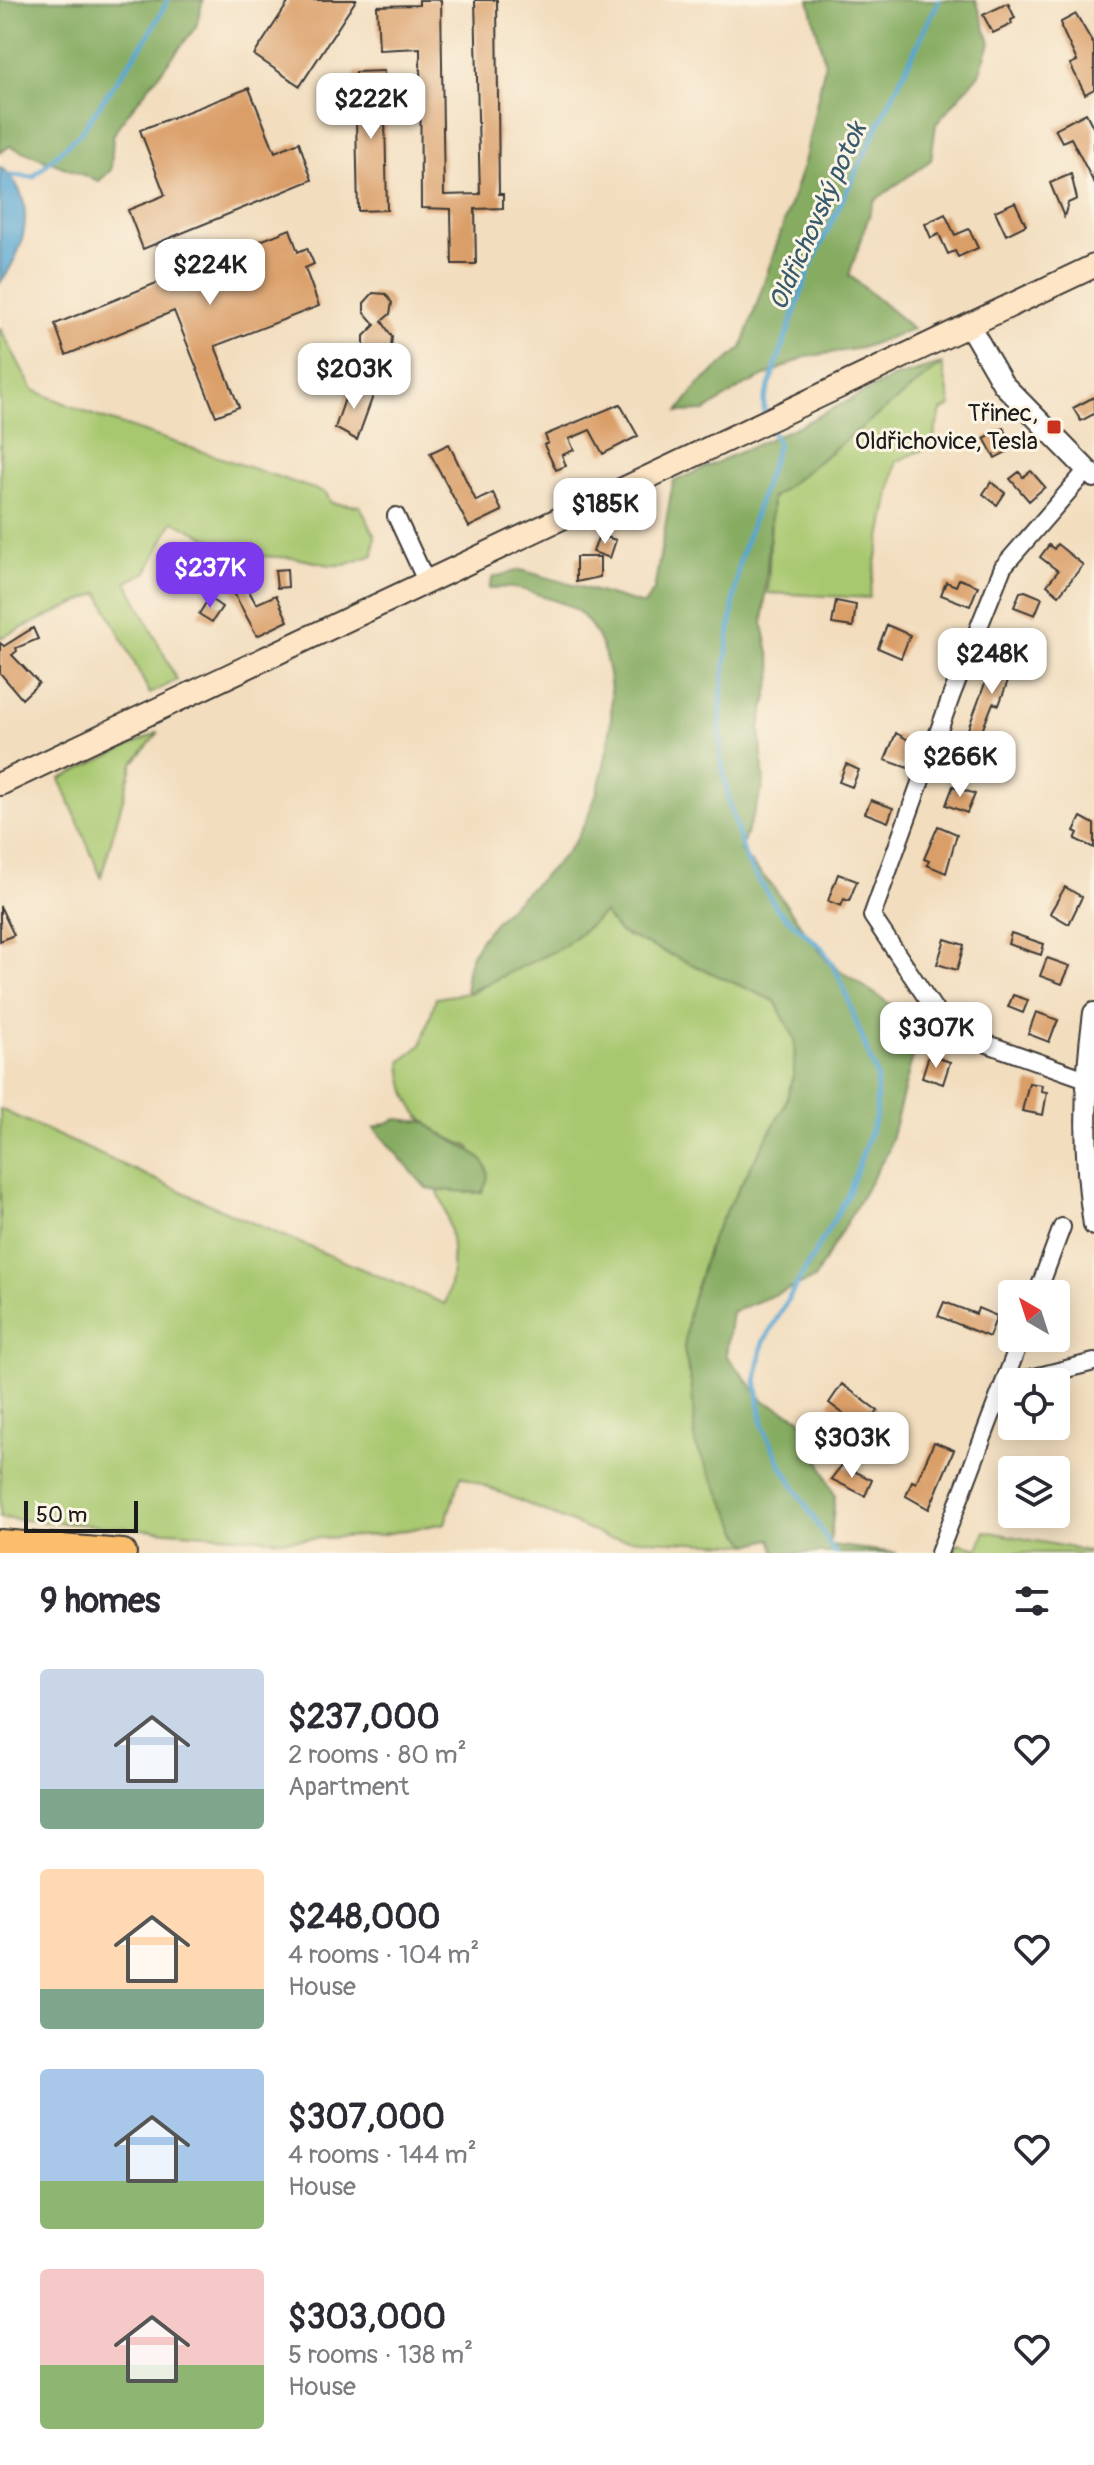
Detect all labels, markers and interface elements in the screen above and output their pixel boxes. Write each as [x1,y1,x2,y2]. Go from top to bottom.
pin: $222K [315,73,427,141]
text: $222K [334,83,408,115]
water label: Oldřichovský potok [762,116,874,315]
pin: $224K [154,239,266,307]
text: $224K [173,249,247,281]
pin: $203K [298,343,410,411]
text: $203K [316,353,392,385]
place label: Třinec, Oldřichovice, Tesla [855,399,1038,456]
marker: Třinec, Oldřichovice, Tesla [1045,418,1063,436]
pin: $185K [549,478,661,546]
text: $185K [571,488,639,520]
pin: $237K [154,542,266,610]
text: $237K [174,552,246,584]
pin: $248K [936,628,1048,696]
text: $248K [956,638,1028,670]
pin: $266K [904,731,1016,799]
text: $266K [923,741,997,773]
pin: $307K [880,1002,992,1070]
text: $307K [898,1012,974,1044]
north arrow [998,1280,1070,1352]
map controls [998,1280,1070,1528]
button: locate [998,1368,1070,1440]
pin: $303K [796,1412,908,1480]
text: $303K [814,1422,890,1454]
button: layers [998,1456,1070,1528]
scale bar [24,1497,138,1533]
text: 50 m [36,1501,87,1529]
icon: filters [1010,1579,1054,1623]
text: 9 homes [40,1580,160,1623]
text: $237,000 [288,1696,440,1739]
icon: home [104,1701,200,1797]
icon: heart [1010,1727,1054,1771]
text: 2 rooms · 80 m² [288,1739,467,1771]
text: Apartment [288,1771,409,1803]
text: $248,000 [288,1896,441,1939]
icon: home [104,1901,200,1997]
icon: heart [1010,1927,1054,1971]
text: 4 rooms · 104 m² [288,1939,479,1971]
text: House [288,1971,356,2003]
text: $307,000 [288,2096,445,2139]
icon: home [104,2101,200,2197]
icon: heart [1010,2127,1054,2171]
text: 4 rooms · 144 m² [288,2139,477,2171]
text: House [288,2171,356,2203]
text: $303,000 [288,2296,446,2339]
icon: home [104,2301,200,2397]
icon: heart [1010,2327,1054,2371]
text: 5 rooms · 138 m² [288,2339,473,2371]
text: House [288,2371,356,2403]

